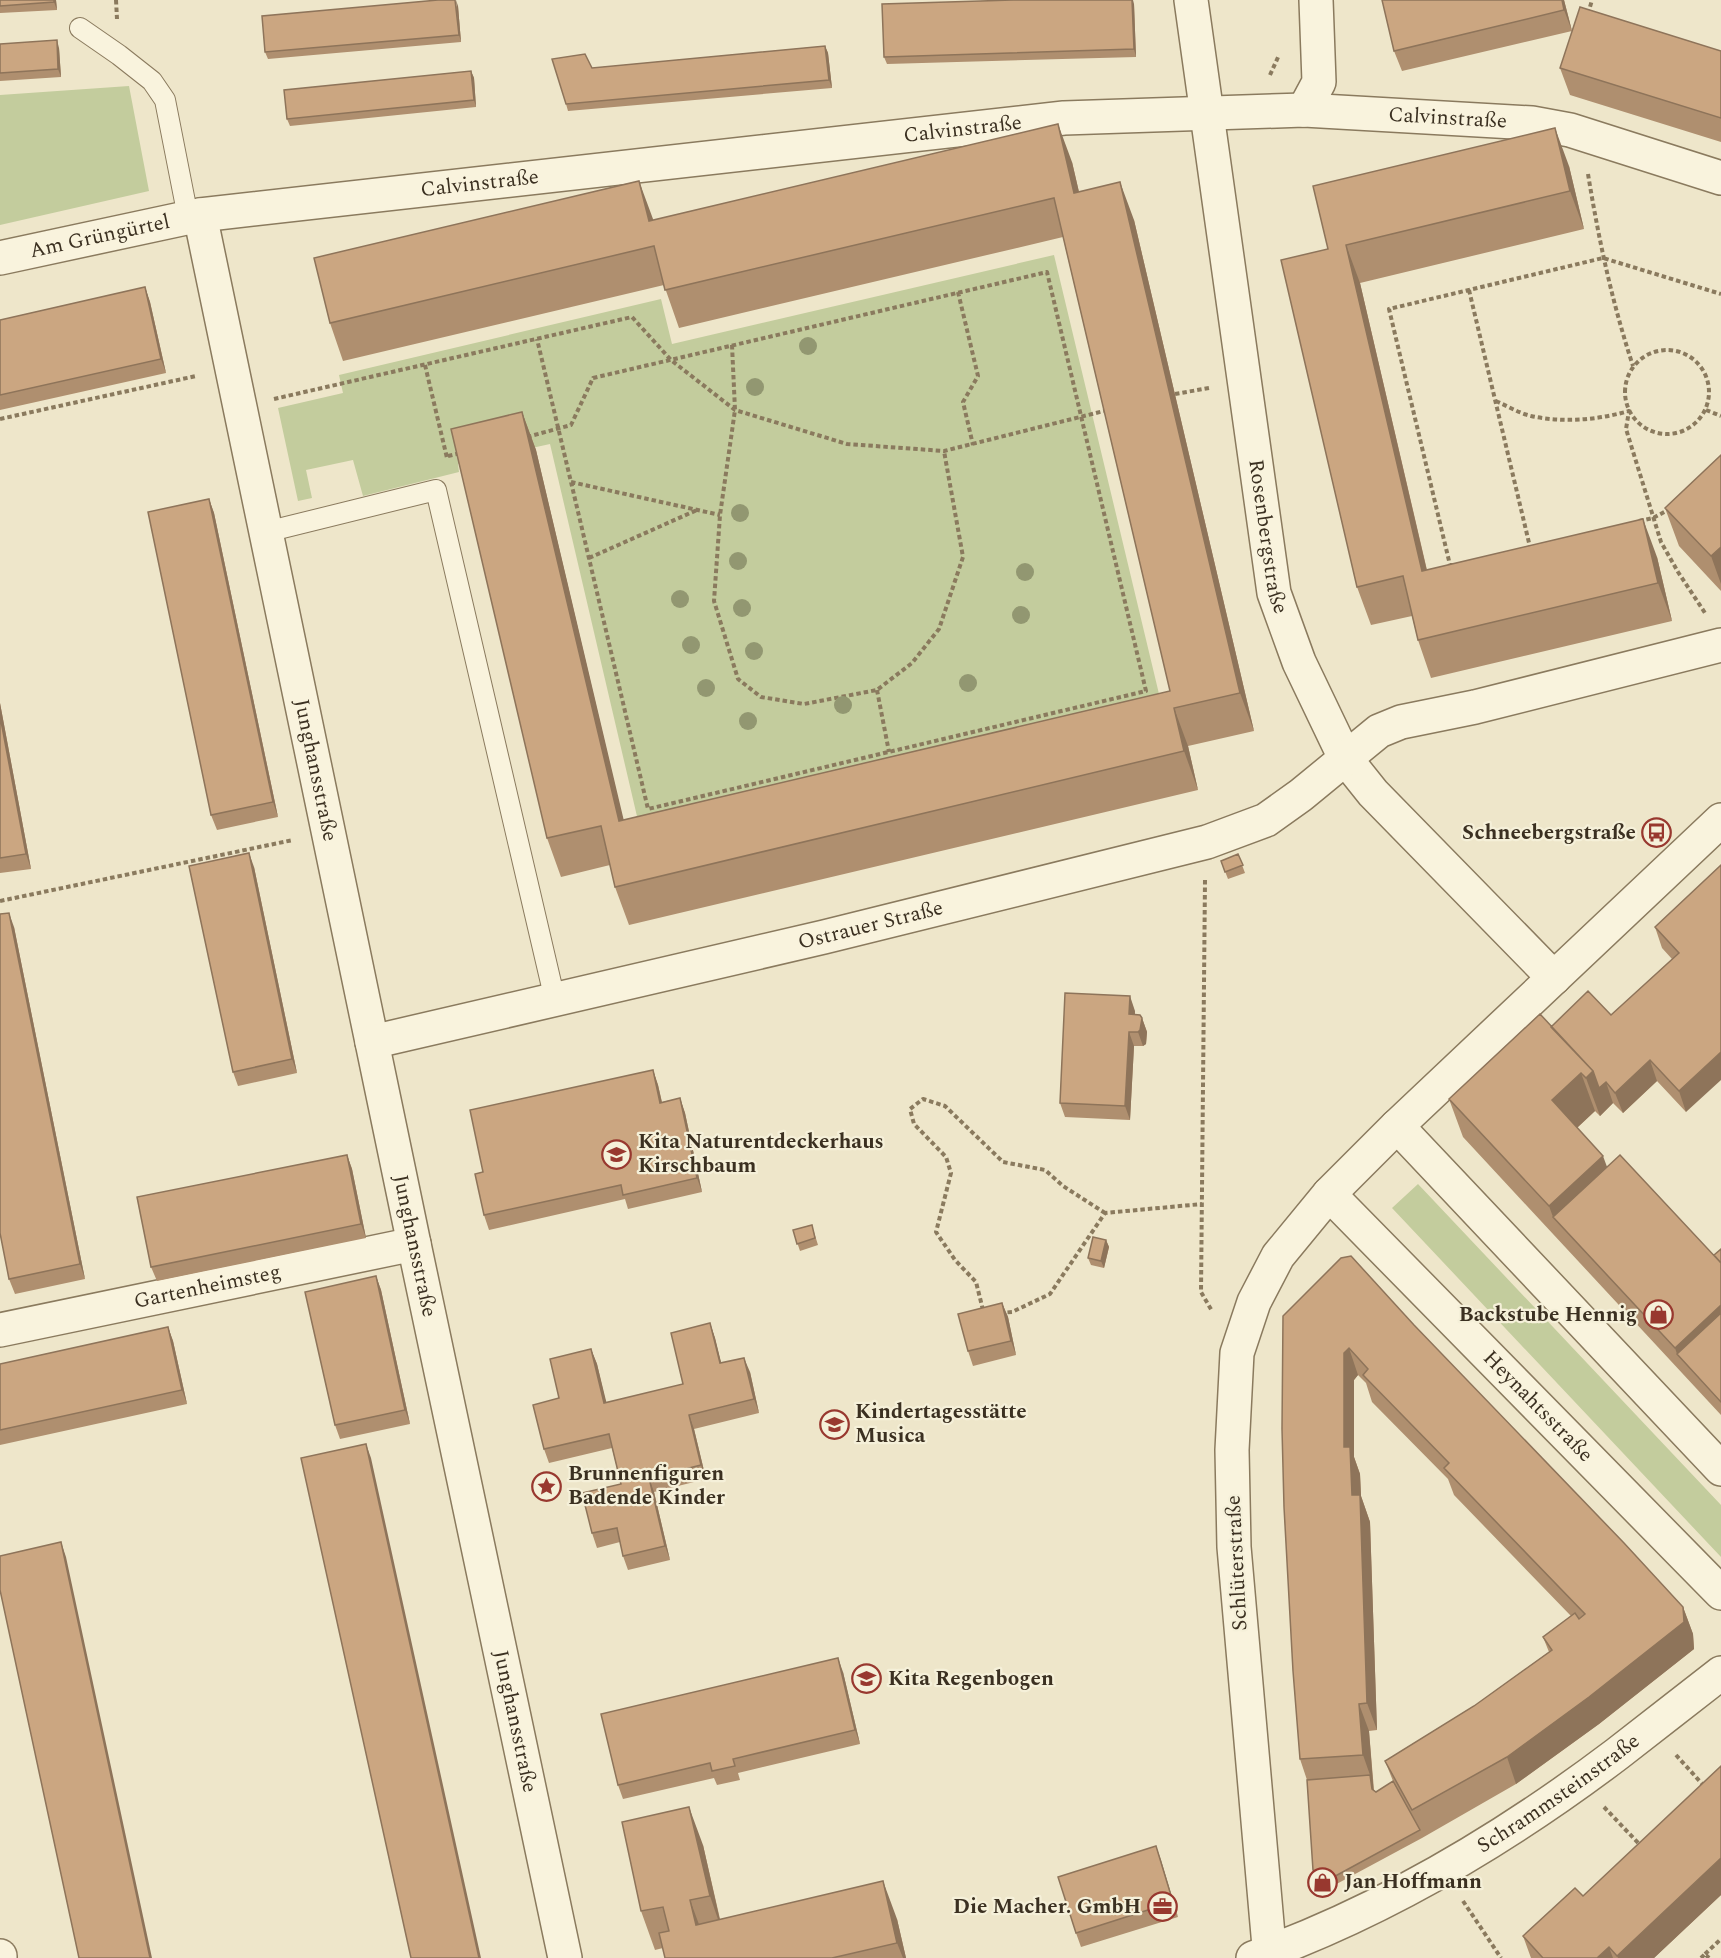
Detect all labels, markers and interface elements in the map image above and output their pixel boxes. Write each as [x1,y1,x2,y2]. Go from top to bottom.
street label: Calvinstraße [1387,99,1508,138]
street label: Calvinstraße [902,107,1023,152]
street label: Calvinstraße [419,161,540,206]
street label: Am Grüngürtel [27,206,173,267]
street label: Rosenbergstraße [1239,457,1296,619]
street label: Junghansstraße [285,696,346,844]
place label: Schneebergstraße [1462,817,1636,849]
bus stop icon: Schneebergstraße [1641,817,1673,849]
street label: Ostrauer Straße [795,892,947,959]
place label: Kita Naturentdeckerhaus Kirschbaum [638,1126,884,1182]
school or university icon: Kita Naturentdeckerhaus Kirschbaum [601,1138,633,1170]
street label: Junghansstraße [384,1172,445,1320]
street label: Gartenheimsteg [131,1256,284,1318]
place label: Backstube Hennig [1459,1299,1637,1331]
shop icon: Backstube Hennig [1642,1299,1674,1331]
street label: Heynahtsstraße [1475,1343,1601,1470]
place label: Kindertagesstätte Musica [855,1396,1027,1452]
school or university icon: Kindertagesstätte Musica [818,1408,850,1440]
place label: Brunnenfiguren Badende Kinder [568,1458,725,1514]
place icon: Brunnenfiguren Badende Kinder [531,1470,563,1502]
street label: Schlüterstraße [1217,1494,1257,1632]
street label: Junghansstraße [484,1647,546,1796]
school or university icon: Kita Regenbogen [851,1663,883,1695]
place label: Kita Regenbogen [888,1663,1054,1695]
street label: Schrammsteinstraße [1471,1726,1647,1862]
shop icon: Jan Hoffmann [1307,1866,1339,1898]
place label: Jan Hoffmann [1344,1866,1482,1898]
place label: Die Macher. GmbH [953,1891,1141,1923]
office icon: Die Macher. GmbH [1146,1891,1178,1923]

